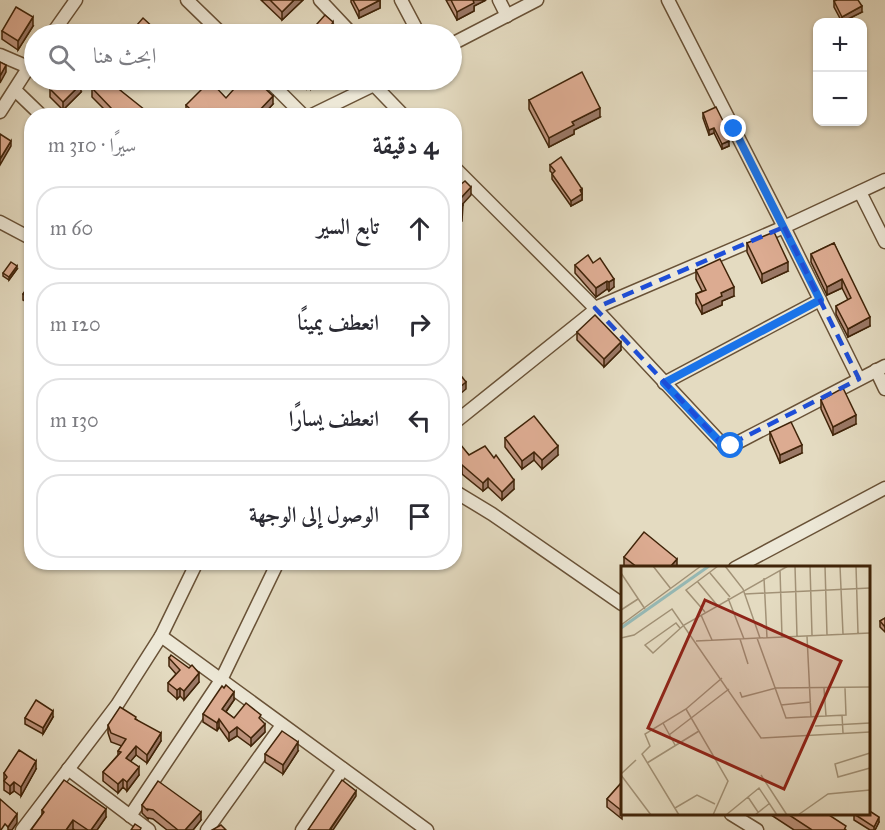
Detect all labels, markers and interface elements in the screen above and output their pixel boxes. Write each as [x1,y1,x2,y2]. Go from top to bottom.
map controls [813,18,867,126]
button: + [813,18,867,72]
search box [24,24,462,90]
icon: search [45,41,78,74]
text: ابحث هنا [93,42,156,69]
button: − [813,72,867,126]
route end [720,115,746,141]
text: 4 دقيقة [373,129,438,161]
text: سيرًا · 310 m [48,133,136,157]
icon: ahead [403,212,436,245]
text: تابع السير [317,213,379,240]
text: 60 m [50,216,93,240]
icon: right [403,308,436,341]
text: انعطف يمينًا [298,309,379,336]
text: 120 m [50,312,101,336]
icon: left [403,404,436,437]
text: انعطف يسارًا [289,405,379,432]
text: 130 m [50,408,99,432]
route start [717,432,743,458]
icon: arrive [403,500,436,533]
text: الوصول إلى الوجهة [249,501,379,528]
inset map [621,566,870,815]

